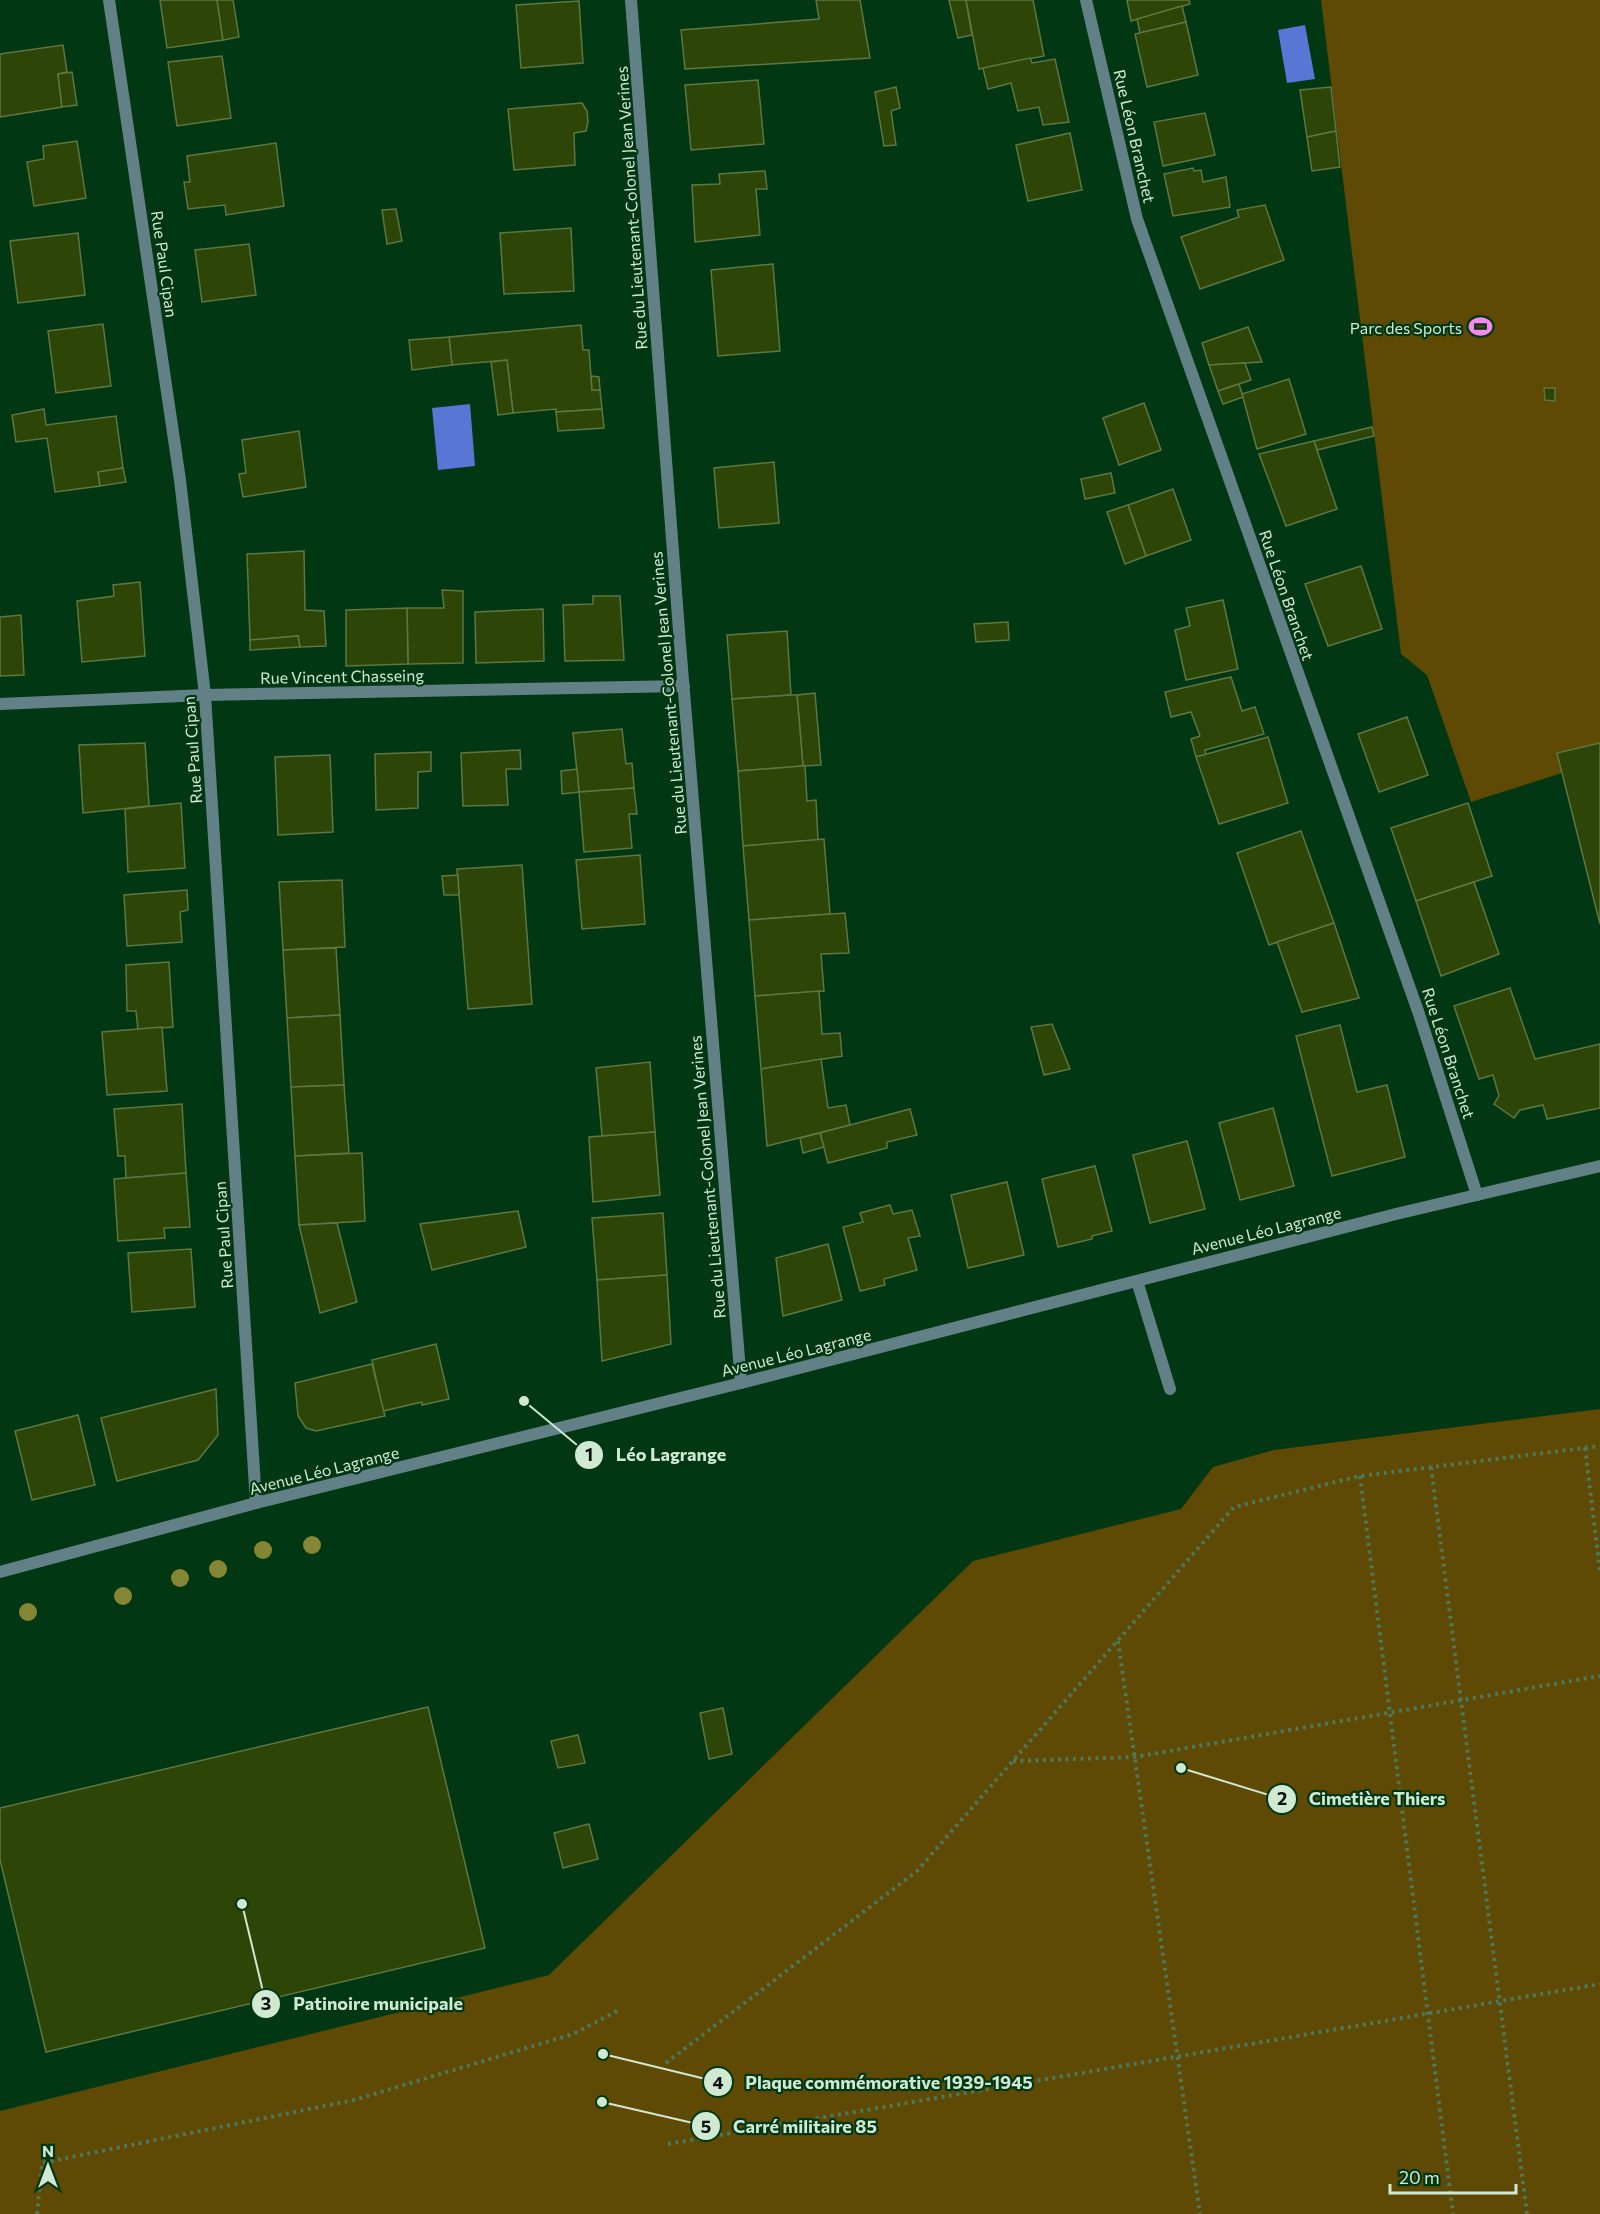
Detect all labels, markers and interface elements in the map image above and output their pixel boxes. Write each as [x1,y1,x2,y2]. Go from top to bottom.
street label: Rue du Lieutenant-Colonel Jean Verines [612,66,650,350]
street label: Rue Léon Branchet [1110,67,1160,205]
street label: Rue Paul Cipan [148,209,182,319]
sports icon: Parc des Sports [1467,314,1493,340]
place label: Parc des Sports [1350,318,1462,337]
street label: Rue Léon Branchet [1256,527,1318,663]
street label: Rue du Lieutenant-Colonel Jean Verines [646,551,690,835]
street label: Rue Vincent Chasseing [260,665,424,687]
street label: Rue Paul Cipan [179,696,205,804]
street label: Rue Léon Branchet [1419,985,1479,1121]
street label: Rue du Lieutenant-Colonel Jean Verines [685,1035,729,1319]
street label: Rue Paul Cipan [210,1181,236,1289]
street label: Avenue Léo Lagrange [1189,1202,1343,1258]
street label: Avenue Léo Lagrange [719,1324,873,1380]
callout: Léo Lagrange [574,1437,738,1473]
street label: Avenue Léo Lagrange [247,1442,401,1498]
text: 1 [585,1443,593,1465]
text: Léo Lagrange [616,1443,726,1465]
callout: Cimetière Thiers [1267,1781,1457,1817]
text: 2 [1277,1787,1287,1809]
text: Cimetière Thiers [1309,1787,1445,1809]
callout: Patinoire municipale [251,1986,475,2022]
text: 3 [261,1992,271,2014]
text: Patinoire municipale [293,1992,463,2014]
callout: Plaque commémorative 1939-1945 [703,2064,1045,2100]
text: 4 [712,2071,724,2093]
text: Plaque commémorative 1939-1945 [745,2071,1033,2093]
callout: Carré militaire 85 [691,2108,889,2144]
text: 5 [701,2115,711,2137]
text: Carré militaire 85 [733,2115,877,2137]
north arrow [18,2136,78,2196]
text: N [42,2141,54,2160]
scale bar [1390,2157,1516,2195]
text: 20 m [1399,2166,1440,2188]

